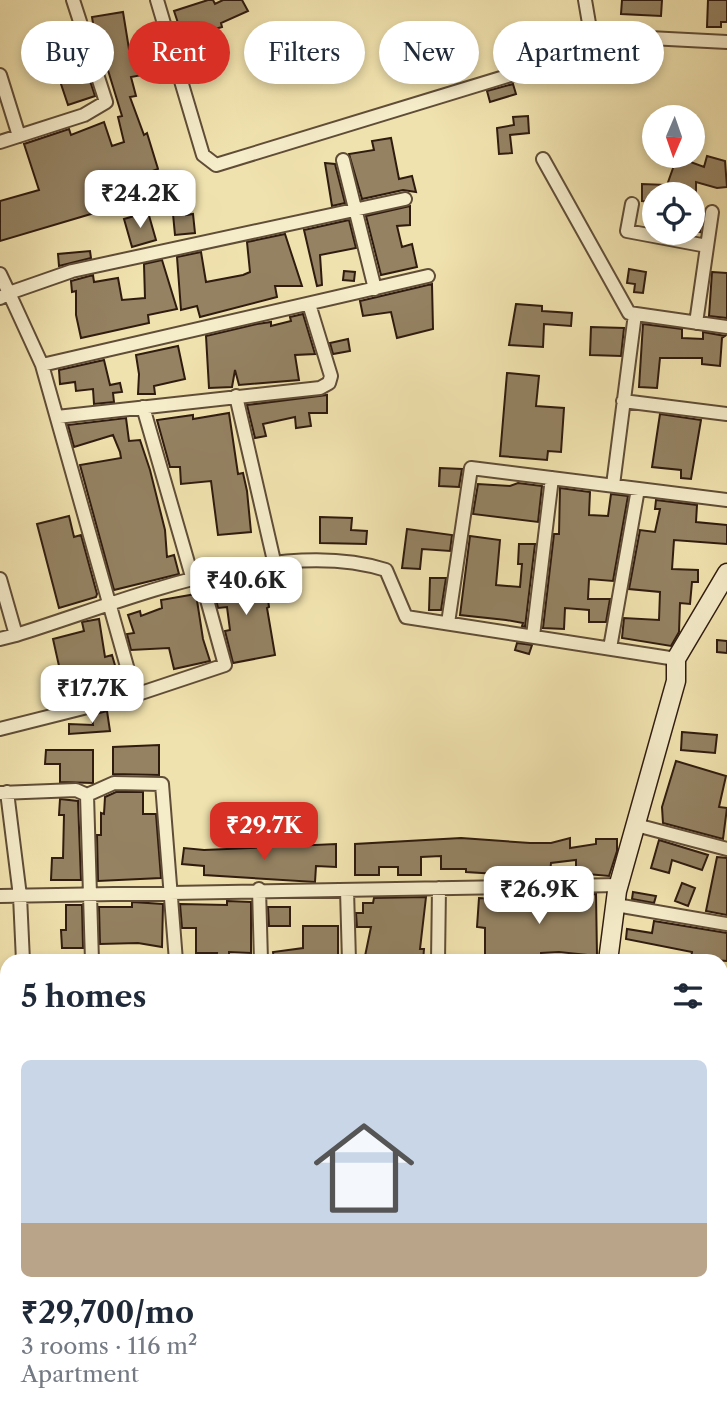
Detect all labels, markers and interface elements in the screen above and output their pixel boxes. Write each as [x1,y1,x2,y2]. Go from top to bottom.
chip: Buy [21,21,114,84]
chip: Rent [128,21,230,84]
chip: Filters [244,21,365,84]
chip: New [379,21,479,84]
chip: Apartment [493,21,664,84]
north arrow [642,105,705,168]
map controls [642,105,705,245]
pin: ₹24.2K [83,170,197,230]
text: ₹24.2K [101,179,179,207]
button: locate [642,182,705,245]
pin: ₹40.6K [189,558,303,617]
text: ₹40.6K [206,566,286,594]
pin: ₹17.7K [35,666,149,725]
text: ₹17.7K [57,674,127,702]
pin: ₹29.7K [207,802,321,862]
text: ₹29.7K [226,811,302,839]
pin: ₹26.9K [482,866,596,926]
text: ₹26.9K [500,875,578,903]
icon: filters [669,977,707,1015]
text: 5 homes [21,978,146,1015]
icon: home [301,1105,427,1231]
text: ₹29,700/mo [21,1294,194,1331]
text: 3 rooms · 116 m² [21,1332,197,1360]
text: Apartment [21,1360,139,1388]

